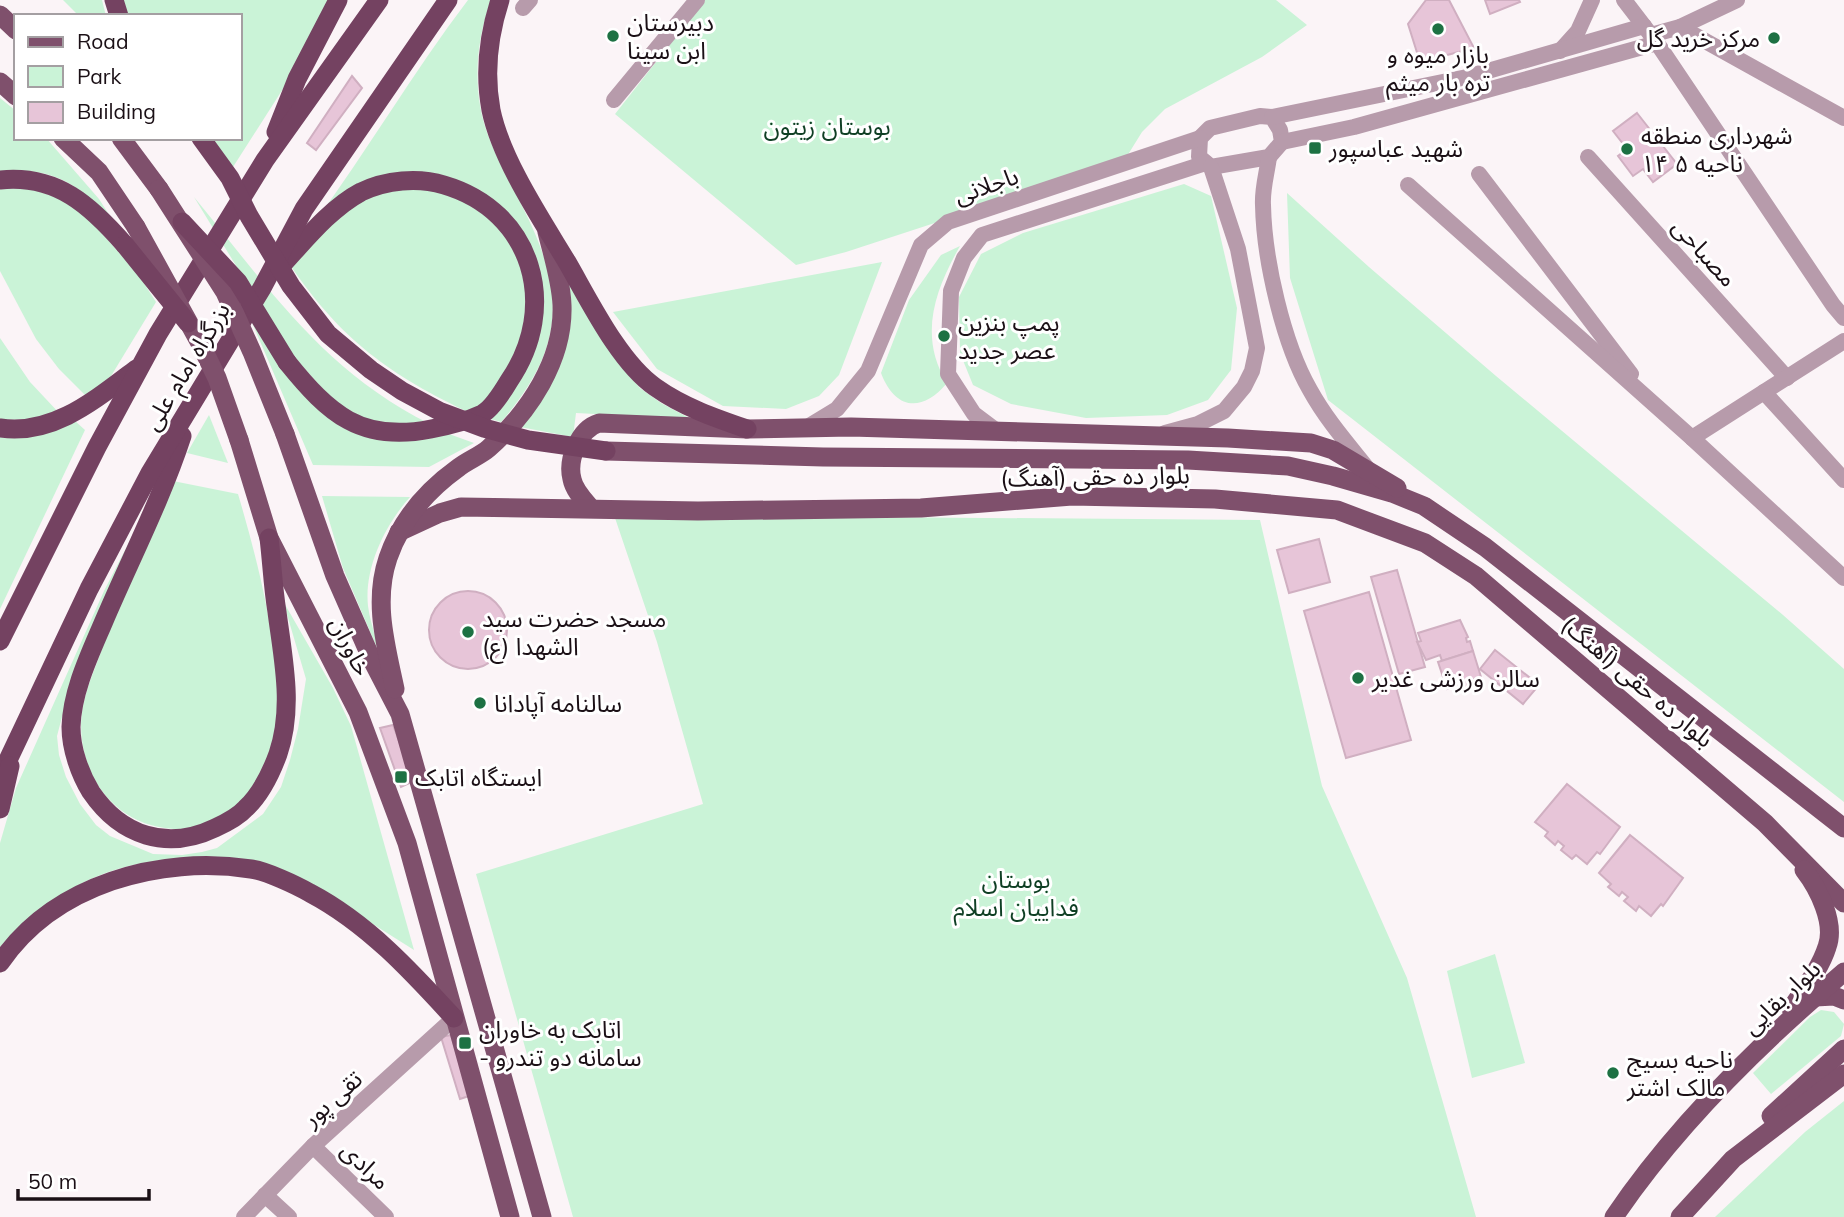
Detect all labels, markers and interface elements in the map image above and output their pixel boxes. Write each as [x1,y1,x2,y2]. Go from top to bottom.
place label: دبیرستان ابن سینا [627,7,714,65]
legend [14,14,242,140]
marker: بازار میوه و تره بار میثم [1430,21,1446,37]
place label: مرکز خرید گل [1637,23,1760,53]
text: Road [77,28,128,54]
marker: دبیرستان ابن سینا [605,28,621,44]
marker: مرکز خرید گل [1766,30,1782,46]
place label: بازار میوه و تره بار میثم [1386,39,1490,100]
text: Park [77,63,121,89]
text: Building [77,98,156,124]
park label: بوستان زیتون [763,111,891,141]
place label: شهرداری منطقه ۱۴ ناحیه ۵ [1641,120,1793,178]
place label: شهید عباسپور [1328,133,1463,164]
marker: شهید عباسپور [1307,140,1323,156]
marker: شهرداری منطقه ۱۴ ناحیه ۵ [1619,141,1635,157]
street label: باجلانی [950,160,1022,210]
street label: مصباحی [1666,211,1744,293]
street label: بزرگراه امام علی [136,296,239,438]
place label: پمپ بنزین عصر جدید [958,307,1060,365]
marker: پمپ بنزین عصر جدید [936,328,952,344]
street label: بلوار ده حقی (آهنگ) [1000,459,1190,493]
place label: مسجد حضرت سید الشهدا (ع) [482,603,666,664]
street label: بلوار ده حقی (آهنگ) [1556,609,1720,753]
street label: خاوران [324,611,378,681]
marker: مسجد حضرت سید الشهدا (ع) [460,624,476,640]
place label: سالن ورزشی غدیر [1371,663,1540,693]
marker: سالن ورزشی غدیر [1350,670,1366,686]
place label: سالنامه آپادانا [494,688,622,719]
marker: سالنامه آپادانا [472,695,488,711]
place label: ایستگاه اتابک [415,762,542,792]
marker: ایستگاه اتابک [393,769,409,785]
park label: بوستان فداییان اسلام [953,864,1079,926]
street label: بلوار بقایی [1736,953,1826,1041]
place label: اتابک به خاوران - سامانه دو تندرو [479,1014,641,1072]
marker: اتابک به خاوران - سامانه دو تندرو [457,1035,473,1051]
place label: ناحیه بسیج مالک اشتر [1626,1044,1733,1102]
street label: تقی پور [295,1063,369,1134]
marker: ناحیه بسیج مالک اشتر [1605,1065,1621,1081]
street label: مرادی [335,1134,397,1196]
scale bar [18,1158,149,1202]
text: 50 m [28,1168,77,1194]

